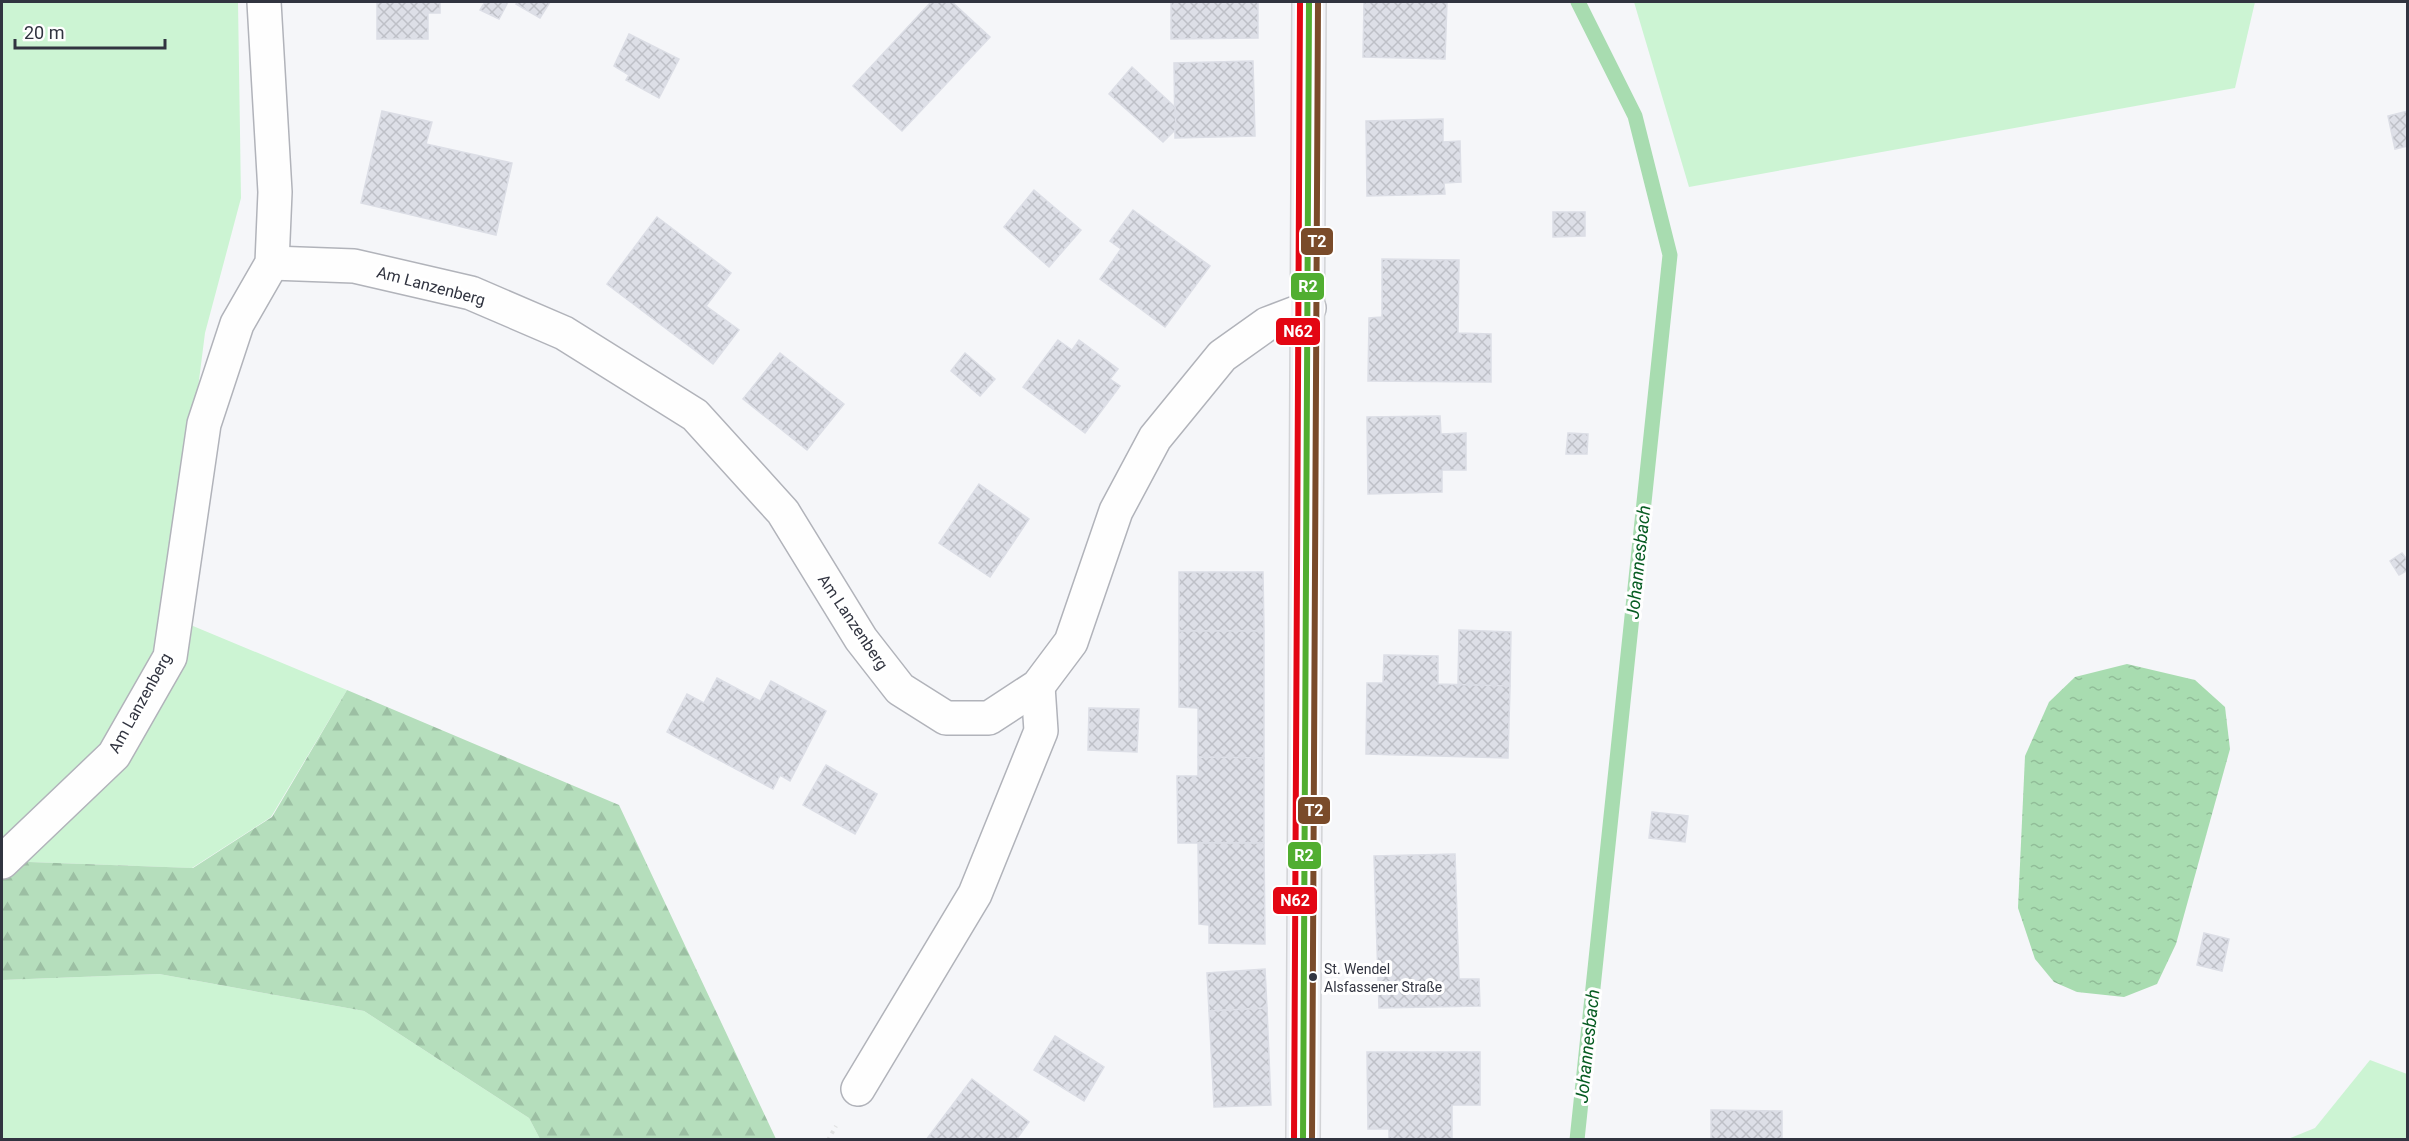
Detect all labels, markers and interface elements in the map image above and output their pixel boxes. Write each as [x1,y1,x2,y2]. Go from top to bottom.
scale bar [15,12,165,50]
text: 20 m [24,22,64,43]
line badge: T2 [1300,227,1334,256]
text: T2 [1307,232,1327,251]
street label: Am Lanzenberg [375,262,487,310]
line badge: R2 [1290,272,1325,301]
text: R2 [1298,277,1318,296]
line badge: N62 [1275,317,1321,346]
text: N62 [1283,322,1313,341]
water label: Johannesbach [1622,504,1654,620]
street label: Am Lanzenberg [814,570,892,674]
street label: Am Lanzenberg [105,650,175,756]
line badge: T2 [1297,796,1331,825]
text: T2 [1304,801,1324,820]
line badge: R2 [1287,841,1322,870]
text: R2 [1294,846,1314,865]
line badge: N62 [1272,886,1318,915]
text: N62 [1280,891,1310,910]
place label: St. Wendel Alsfassener Straße [1324,961,1442,995]
marker: St. Wendel Alsfassener Straße [1307,971,1319,983]
water label: Johannesbach [1571,988,1603,1104]

